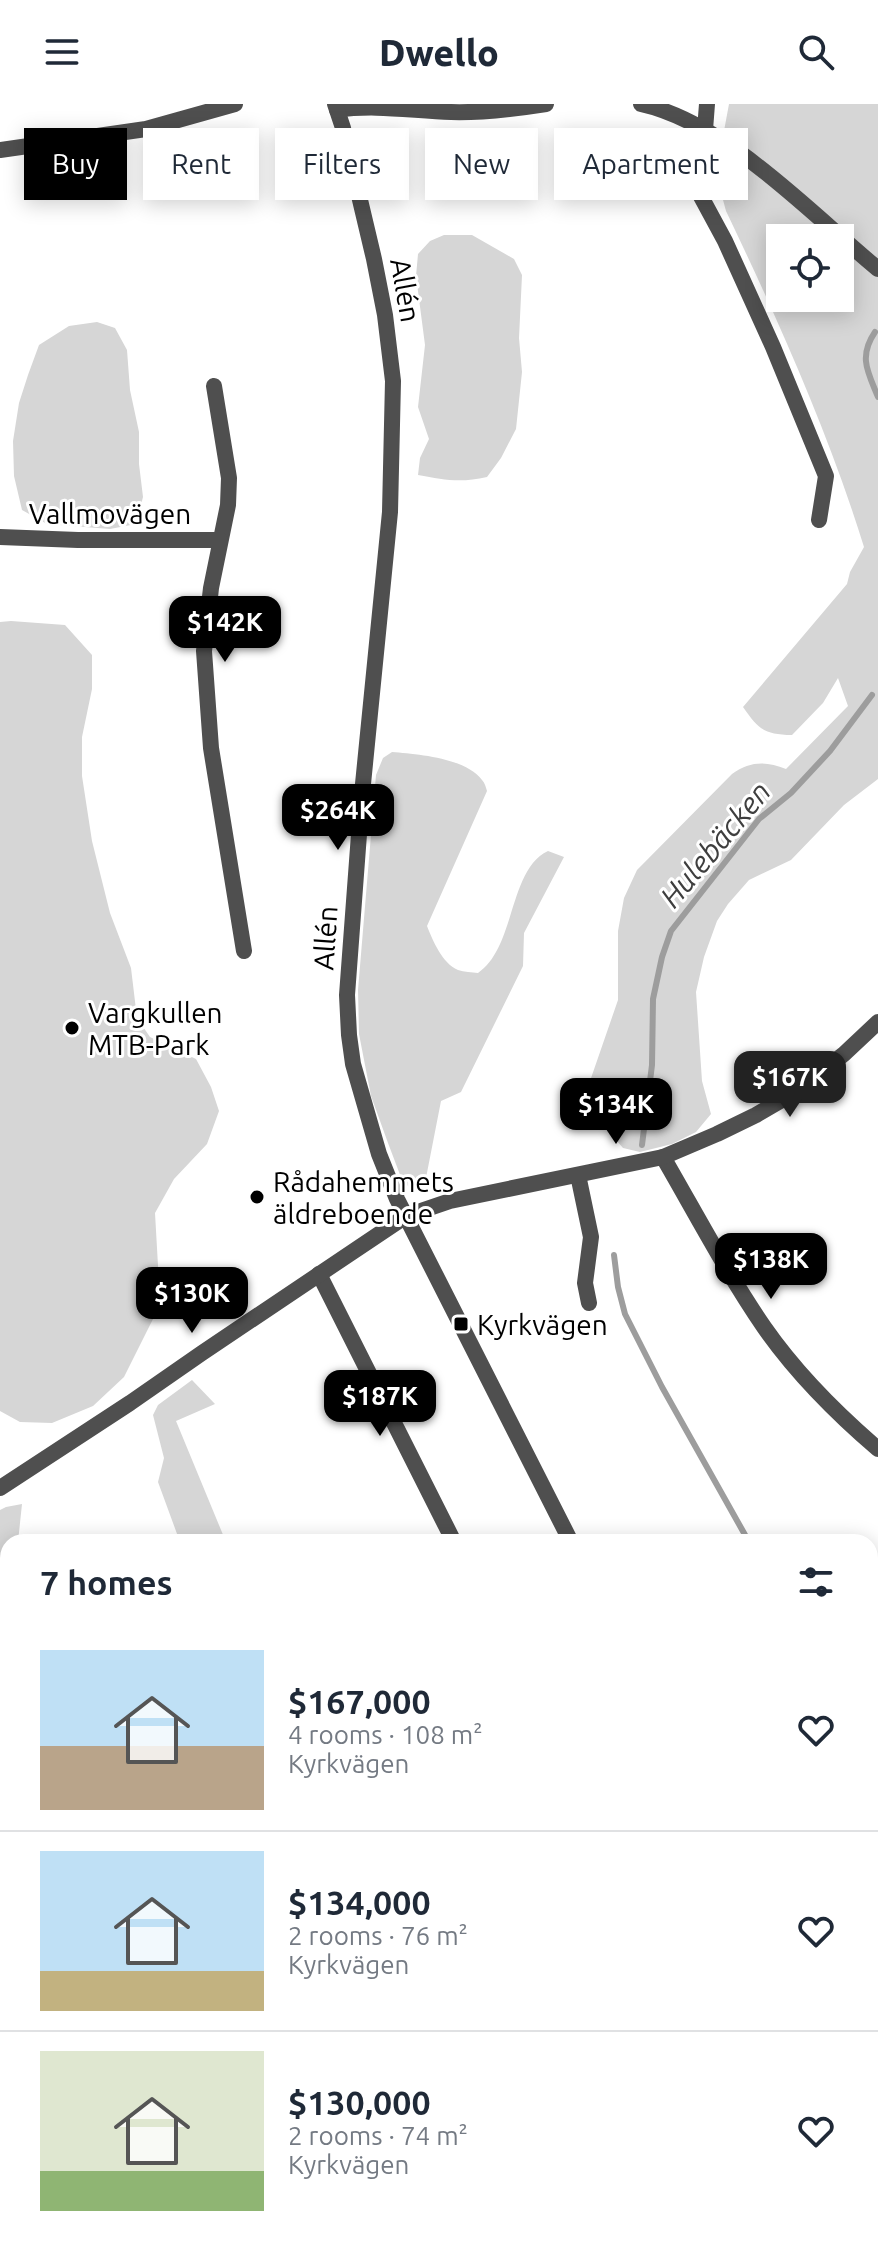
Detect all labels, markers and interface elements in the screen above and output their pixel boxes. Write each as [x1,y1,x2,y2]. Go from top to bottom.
icon: menu [40,30,84,74]
icon: search [794,30,838,74]
text: Dwello [379,32,499,73]
chip: Buy [24,128,127,200]
chip: Rent [143,128,259,200]
chip: Filters [275,128,409,200]
chip: New [425,128,538,200]
chip: Apartment [554,128,748,200]
map controls [766,224,854,312]
button: locate [766,224,854,312]
street label: Allén [385,256,427,324]
street label: Vallmovägen [29,498,191,529]
pin: $142K [169,596,281,664]
text: $142K [187,607,263,636]
water label: Hulebäcken [653,774,777,914]
pin: $264K [282,784,394,852]
text: $264K [300,795,376,824]
street label: Allén [307,905,343,971]
place label: Vargkullen MTB-Park [88,997,223,1060]
marker: Vargkullen MTB-Park [63,1019,81,1037]
pin: $167K [734,1051,846,1119]
text: $167K [752,1062,828,1091]
pin: $134K [560,1078,672,1146]
text: $134K [578,1089,654,1118]
place label: Rådahemmets äldreboende [273,1166,454,1229]
marker: Rådahemmets äldreboende [248,1188,266,1206]
pin: $138K [715,1233,827,1301]
text: $138K [733,1244,809,1273]
pin: $130K [136,1267,248,1335]
text: $130K [154,1278,230,1307]
place label: Kyrkvägen [477,1309,608,1340]
marker: Kyrkvägen [452,1315,470,1333]
pin: $187K [324,1370,436,1438]
text: $187K [342,1381,418,1410]
icon: filters [794,1560,838,1604]
text: 7 homes [40,1563,173,1601]
icon: home [104,1682,200,1778]
text: $167,000 [288,1682,431,1720]
icon: heart [794,1708,838,1752]
text: 4 rooms · 108 m² [288,1720,483,1749]
text: Kyrkvägen [288,1749,409,1778]
icon: home [104,1883,200,1979]
text: $134,000 [288,1883,431,1921]
icon: heart [794,1909,838,1953]
text: 2 rooms · 76 m² [288,1921,468,1950]
text: Kyrkvägen [288,1950,409,1979]
icon: home [104,2083,200,2179]
text: $130,000 [288,2083,431,2121]
icon: heart [794,2109,838,2153]
text: 2 rooms · 74 m² [288,2121,468,2150]
text: Kyrkvägen [288,2150,409,2179]

